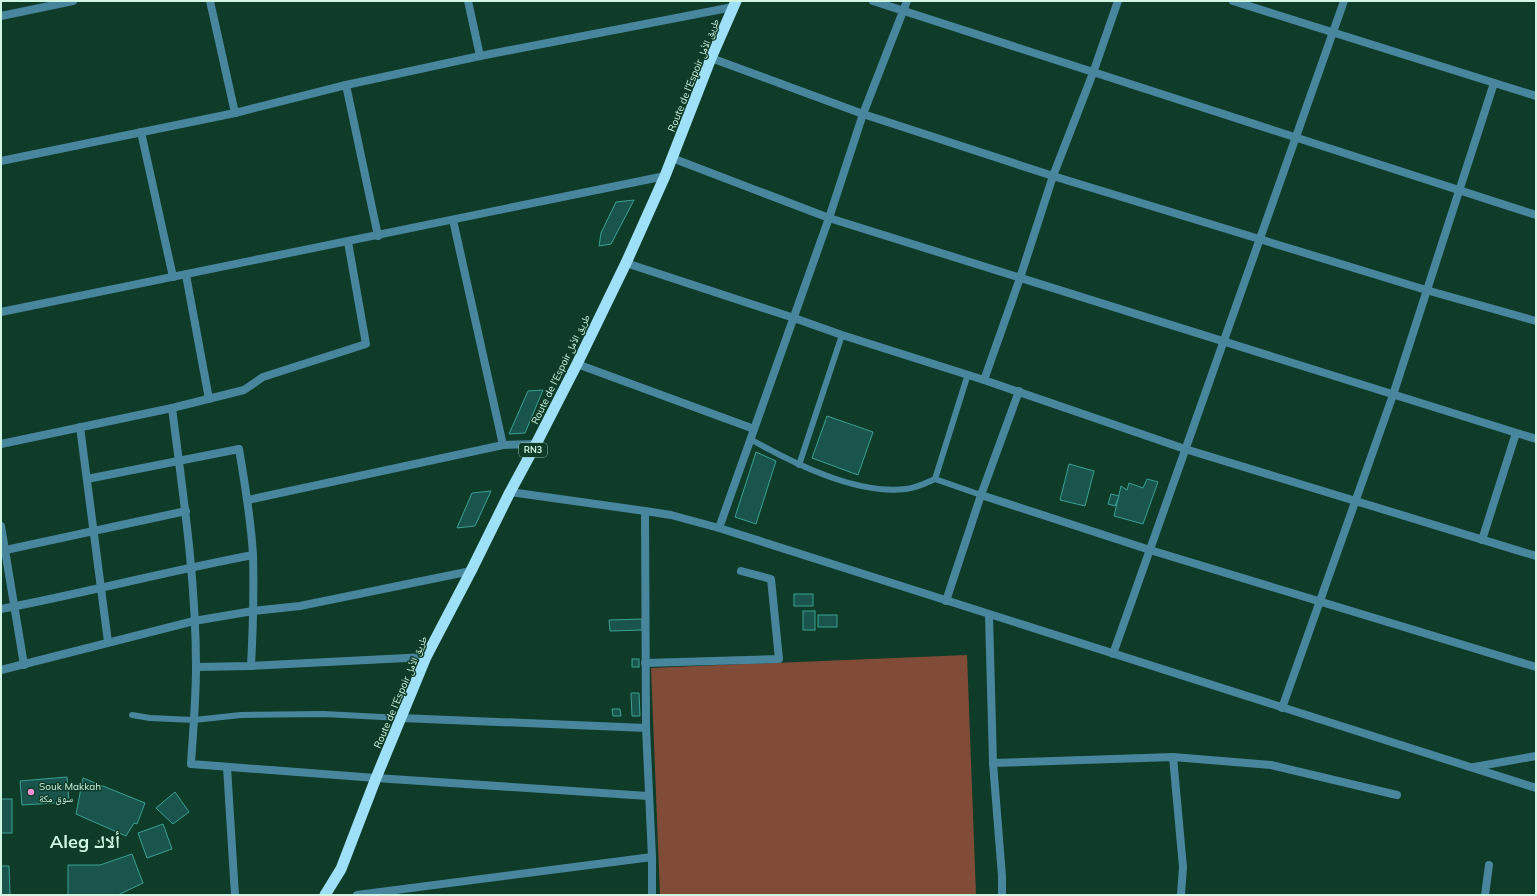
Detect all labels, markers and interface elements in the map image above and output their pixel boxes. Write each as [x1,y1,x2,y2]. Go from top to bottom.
street label: Route de l’Espoir طريق الأمل [665,16,722,134]
street label: Route de l’Espoir طريق الأمل [528,312,593,426]
road number: RN3 [519,443,547,457]
street label: Route de l’Espoir طريق الأمل [371,634,430,750]
place label: Souk Makkah سوق مكة [39,780,101,805]
marker: Souk Makkah سوق مكة [26,787,36,797]
district label: Aleg ألاك [50,830,120,853]

